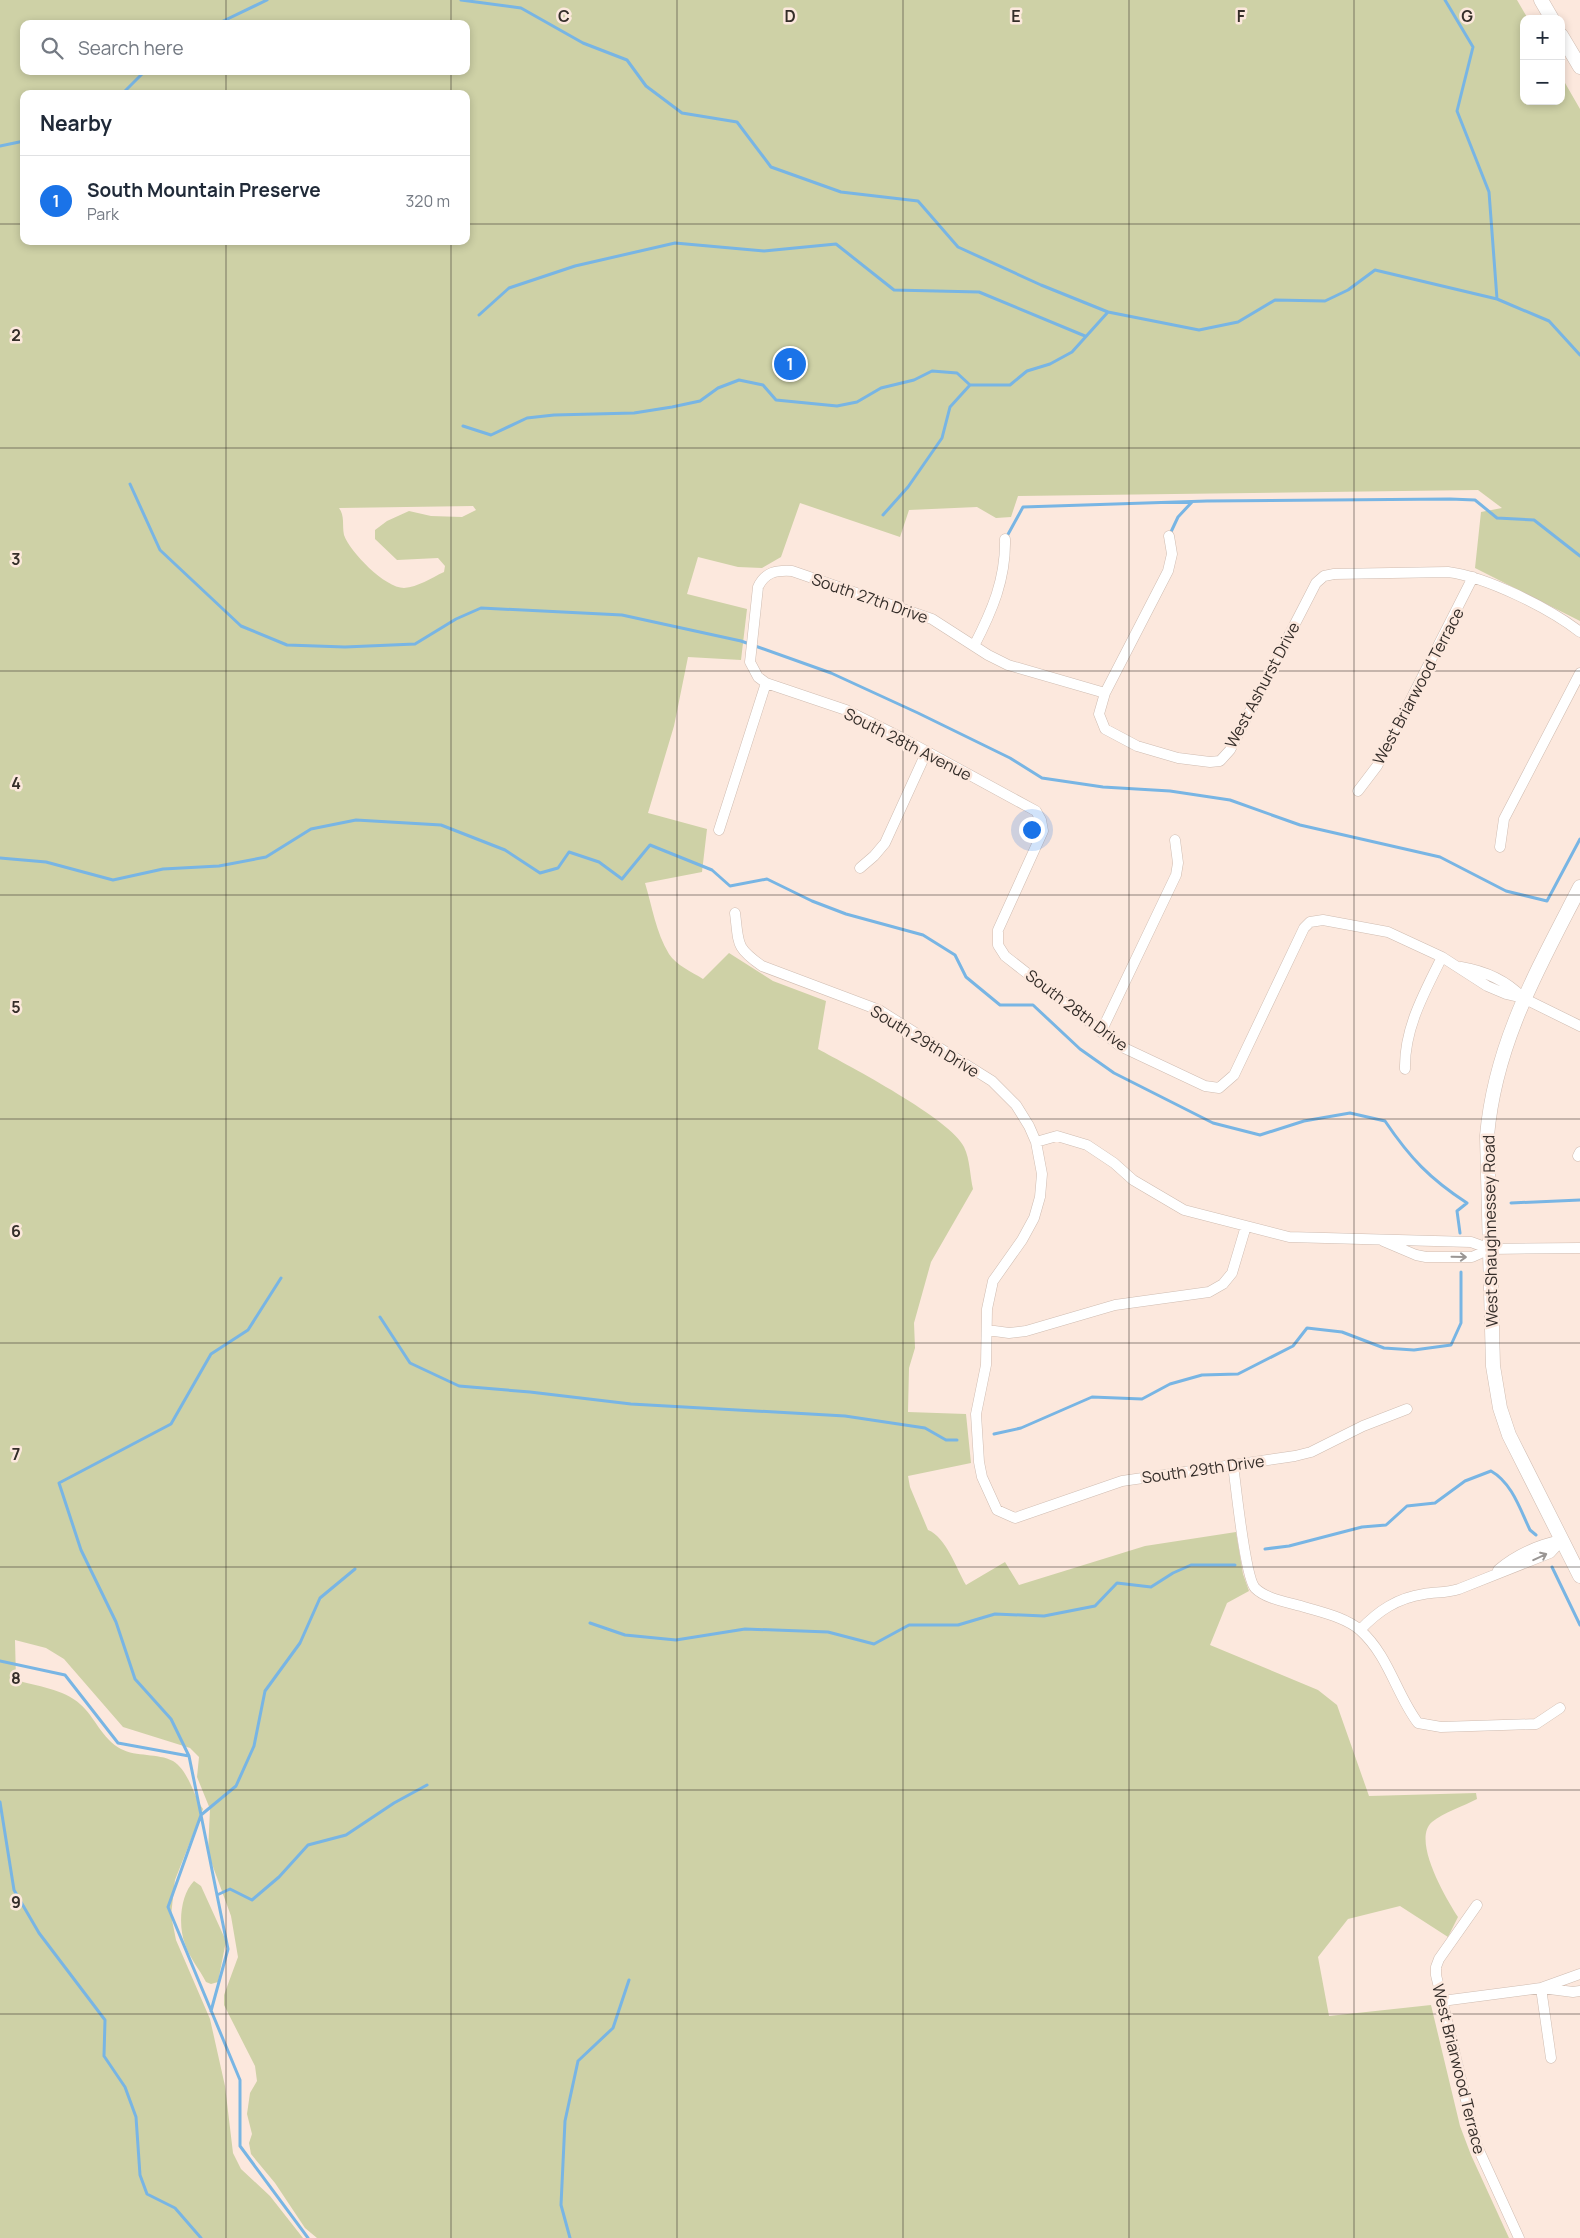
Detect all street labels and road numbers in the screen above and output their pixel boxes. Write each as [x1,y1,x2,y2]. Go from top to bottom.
street label: South 27th Drive [809,568,931,628]
street label: West Briarwood Terrace [1367,604,1469,768]
street label: West Ashurst Drive [1219,618,1305,752]
street label: South 28th Avenue [841,702,975,786]
street label: South 28th Drive [1021,964,1133,1056]
street label: South 29th Drive [866,1000,984,1082]
street label: West Shaughnessey Road [1477,1135,1503,1327]
street label: South 29th Drive [1140,1450,1266,1488]
street label: West Briarwood Terrace [1427,1982,1491,2156]

